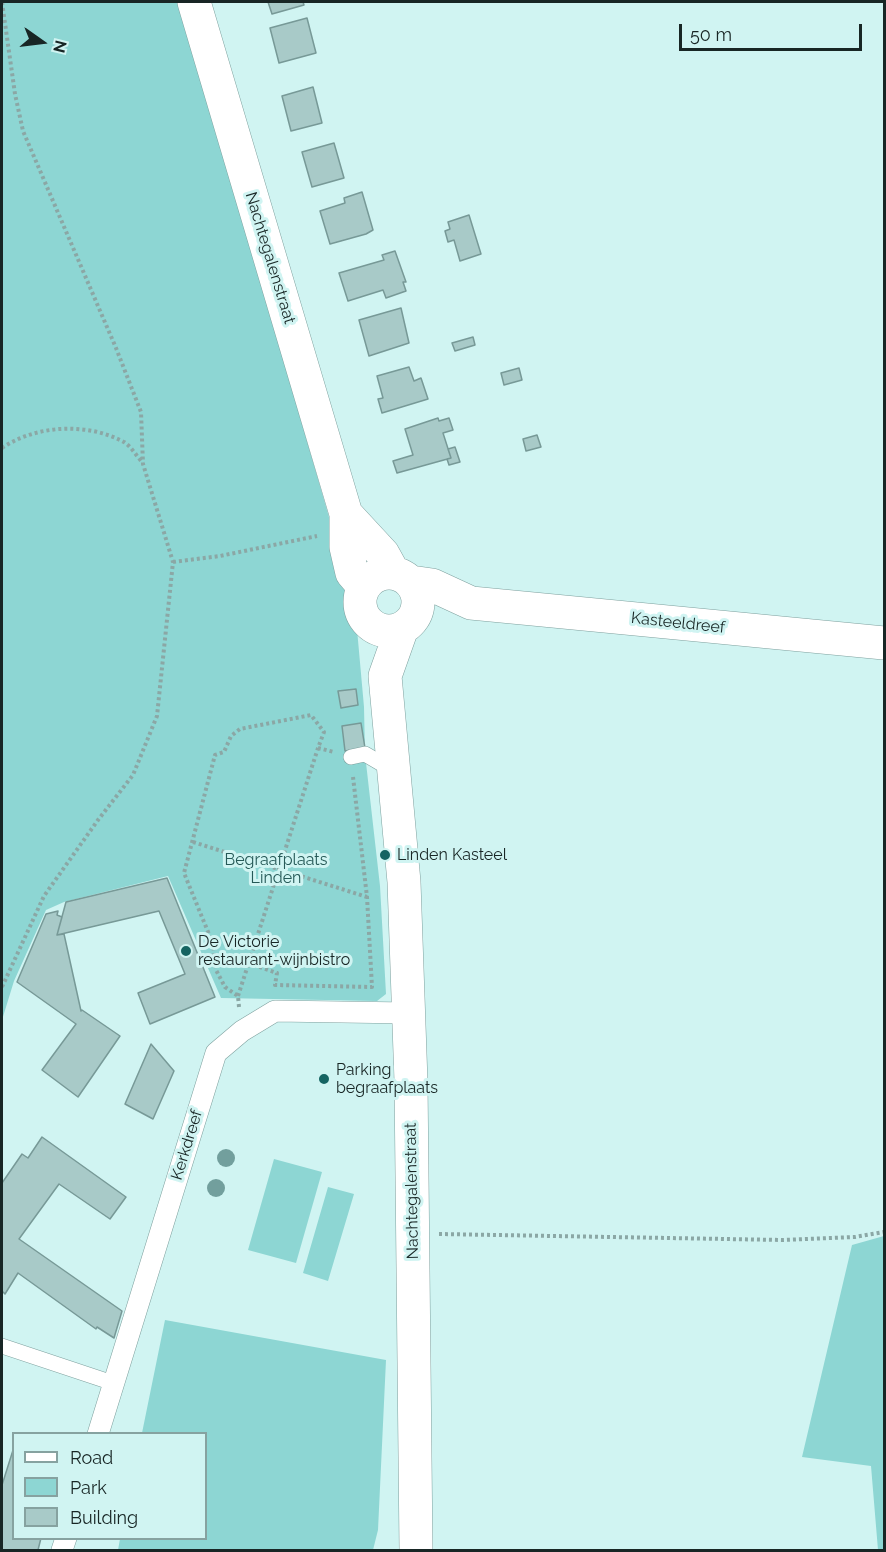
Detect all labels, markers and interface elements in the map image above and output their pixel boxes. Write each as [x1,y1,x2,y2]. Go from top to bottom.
north arrow [12,12,72,72]
scale bar [682,12,865,50]
text: 50 m [690,24,732,45]
text: N [49,38,71,55]
street label: Nachtegalenstraat [241,190,299,326]
street label: Kasteeldreef [630,609,726,637]
place label: Linden Kasteel [397,845,507,865]
marker: Linden Kasteel [378,848,392,862]
park label: Begraafplaats Linden [225,850,327,888]
place label: De Victorie restaurant-wijnbistro [198,932,350,970]
marker: De Victorie restaurant-wijnbistro [179,944,193,958]
place label: Parking begraafplaats [336,1060,438,1098]
marker: Parking begraafplaats [317,1072,331,1086]
street label: Kerkdreef [167,1108,207,1182]
street label: Nachtegalenstraat [401,1122,423,1260]
legend [12,1432,207,1540]
text: Road [70,1447,113,1468]
text: Park [70,1477,107,1498]
text: Building [70,1507,138,1528]

